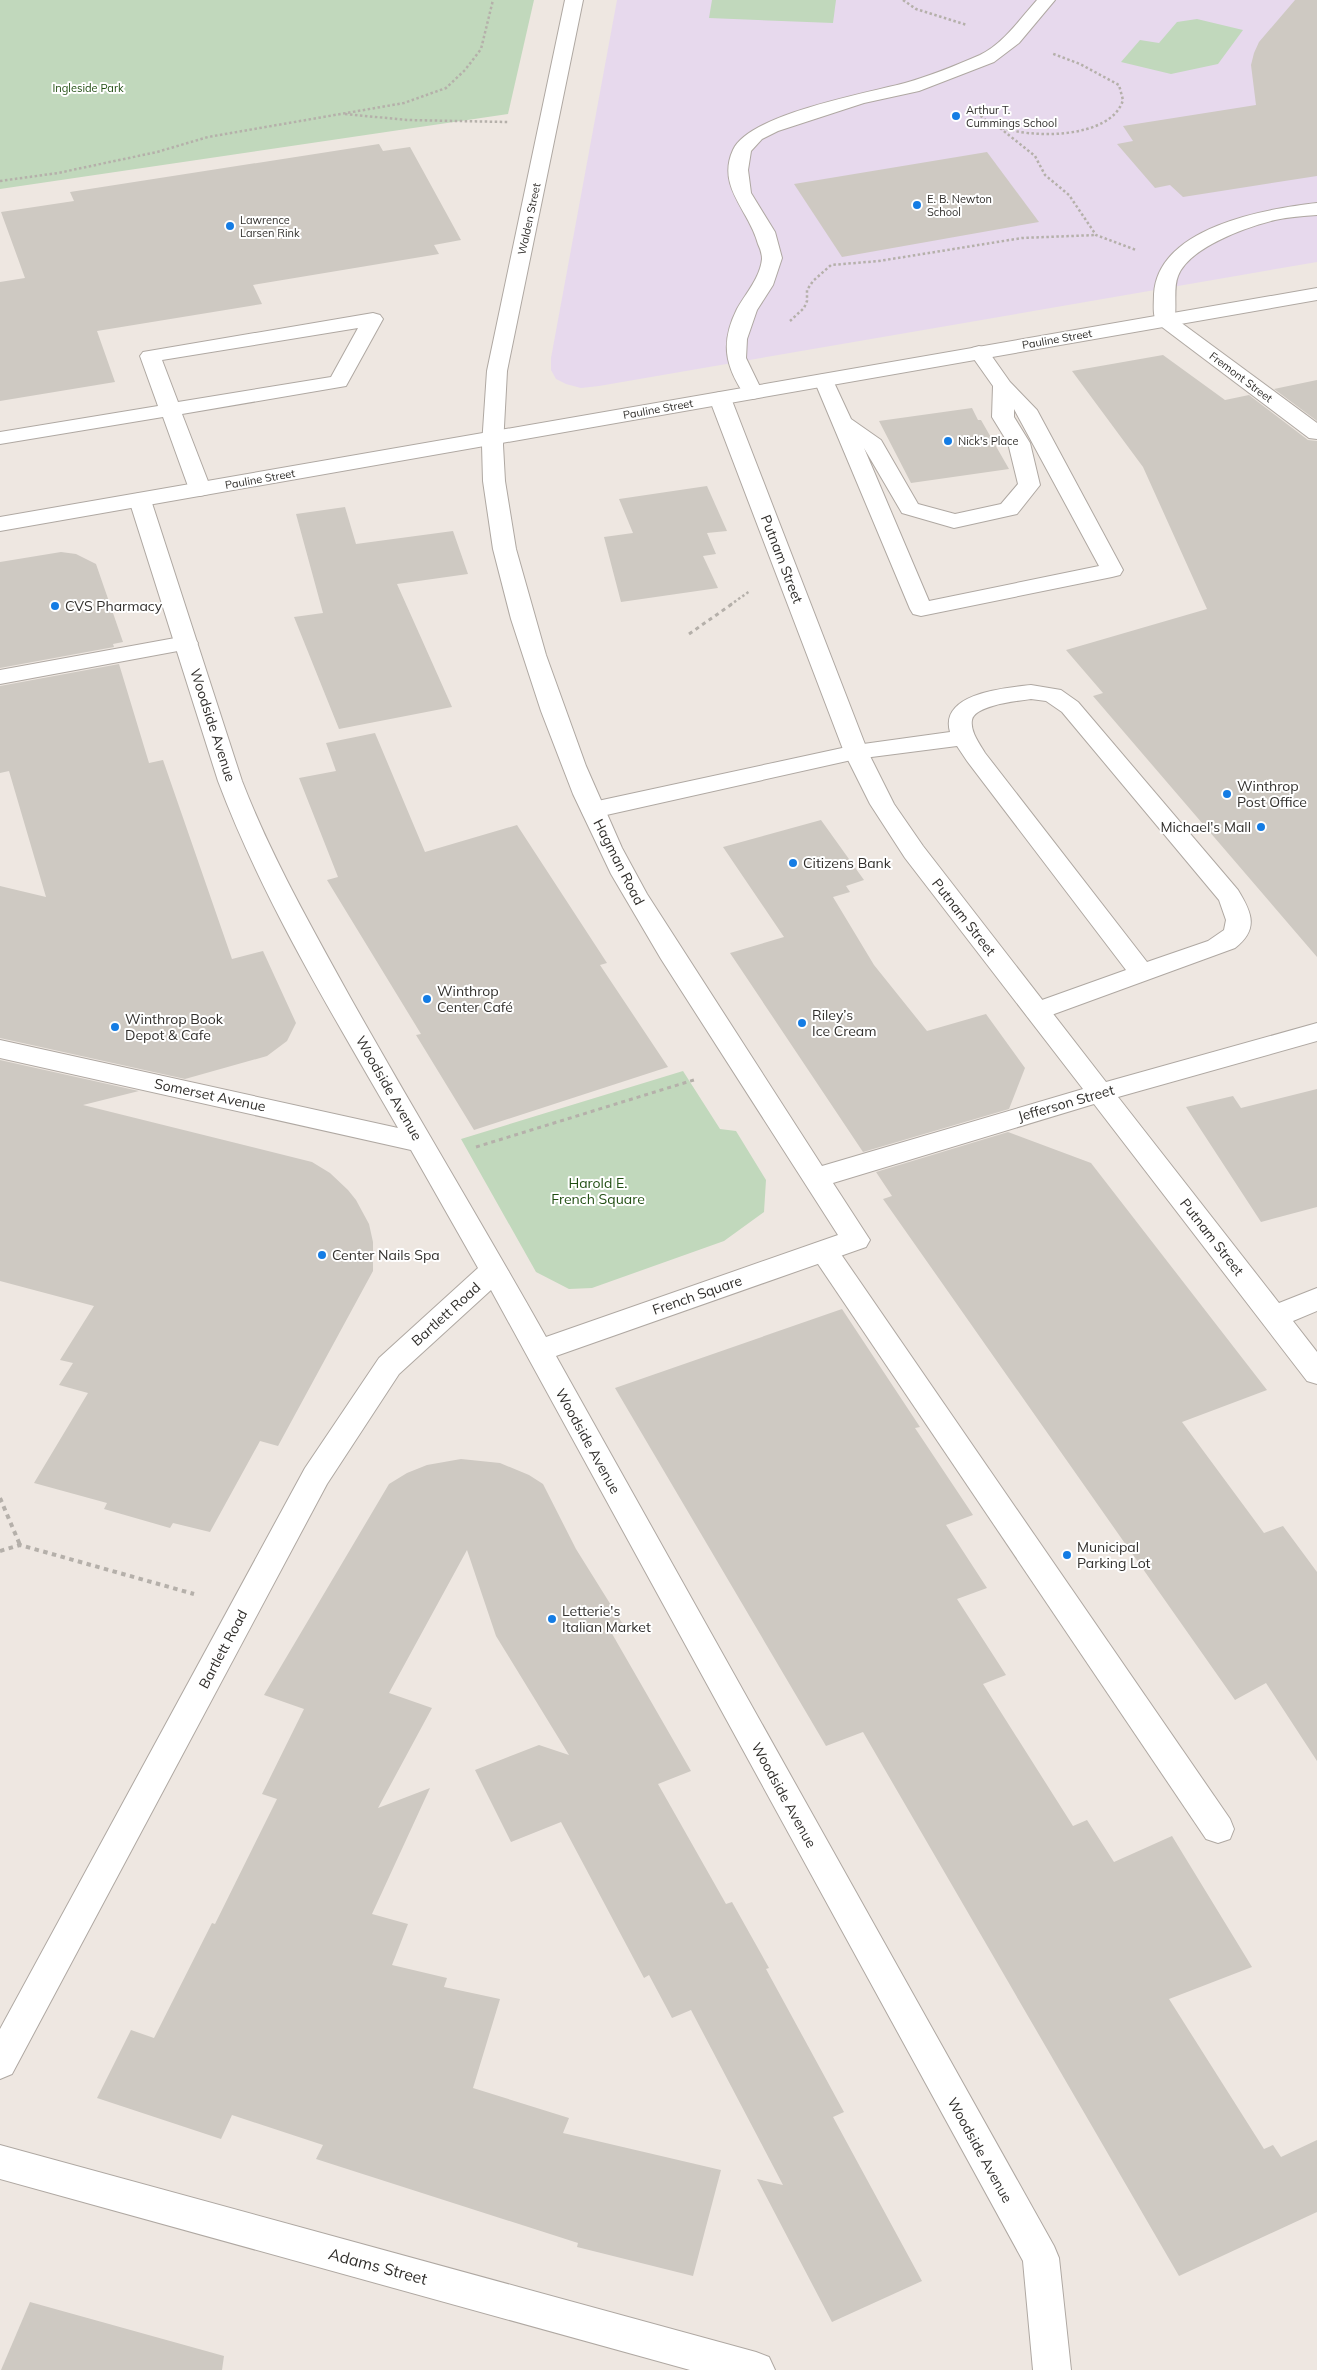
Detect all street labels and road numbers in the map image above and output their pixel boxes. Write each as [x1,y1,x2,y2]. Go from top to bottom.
street label: Walden Street [515,182,543,256]
street label: Pauline Street [1021,326,1093,352]
street label: Fremont Street [1207,349,1275,405]
street label: Pauline Street [622,396,694,422]
street label: Pauline Street [224,466,296,492]
street label: Putnam Street [757,512,807,606]
street label: Woodside Avenue [186,666,240,784]
street label: Hagman Road [590,816,648,908]
street label: Putnam Street [928,875,1000,959]
street label: Woodside Avenue [352,1032,426,1144]
street label: Somerset Avenue [153,1074,267,1116]
street label: Jefferson Street [1016,1081,1116,1125]
street label: Putnam Street [1176,1195,1248,1279]
street label: French Square [650,1271,744,1319]
street label: Bartlett Road [408,1278,484,1350]
street label: Woodside Avenue [552,1385,624,1497]
street label: Bartlett Road [195,1606,251,1692]
street label: Woodside Avenue [748,1739,820,1851]
street label: Woodside Avenue [944,2094,1016,2206]
street label: Adams Street [326,2243,430,2289]

